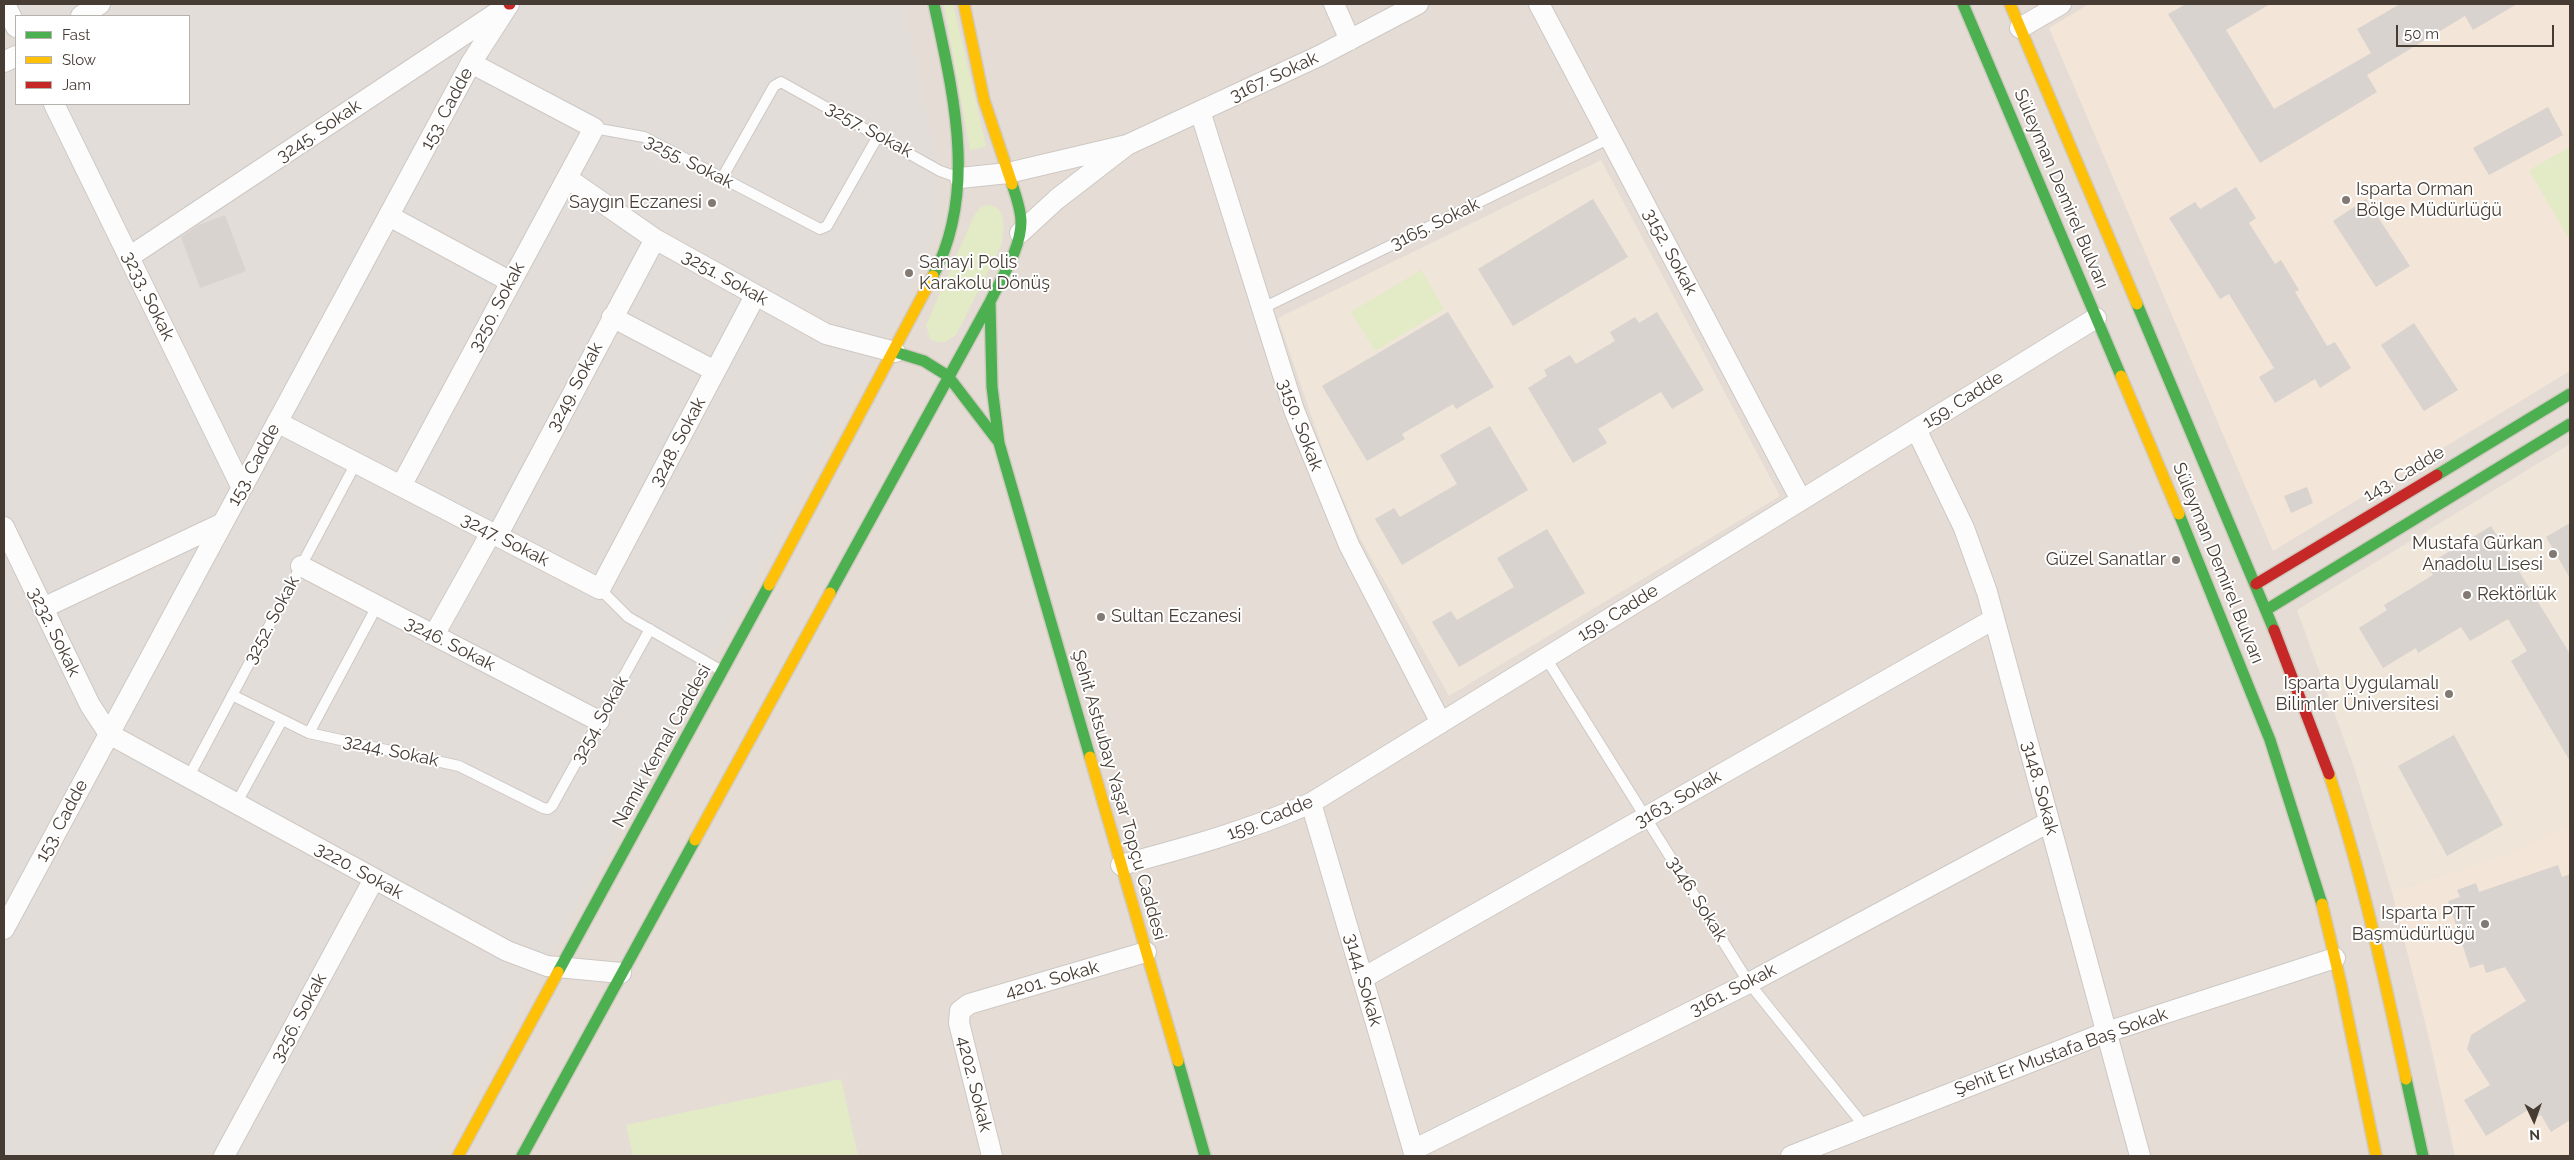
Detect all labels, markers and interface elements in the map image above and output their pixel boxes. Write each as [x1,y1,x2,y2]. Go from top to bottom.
legend [15,15,190,105]
scale bar [2399,15,2556,47]
text: 50 m [2404,25,2439,43]
text: Fast [62,26,90,44]
street label: 3167. Sokak [1226,47,1322,107]
text: Slow [62,51,96,69]
street label: 153. Cadde [416,64,478,154]
text: Jam [62,76,91,94]
street label: Süleyman Demirel Bulvarı [2009,86,2113,292]
street label: 3245. Sokak [273,95,365,167]
street label: 3257. Sokak [822,97,916,163]
street label: 3255. Sokak [641,130,737,194]
place label: Isparta Orman Bölge Müdürlüğü [2356,179,2502,222]
place label: Saygın Eczanesi [569,192,702,214]
street label: 3165. Sokak [1387,193,1483,255]
marker: Isparta Orman Bölge Müdürlüğü [2340,194,2352,206]
marker: Saygın Eczanesi [706,197,718,209]
street label: 3152. Sokak [1638,205,1702,299]
street label: 3251. Sokak [678,246,772,310]
street label: 3233. Sokak [117,248,179,344]
place label: Sanayi Polis Karakolu Dönüş [919,252,1050,294]
street label: 3250. Sokak [464,259,530,355]
marker: Sanayi Polis Karakolu Dönüş [903,267,915,279]
street label: 3249. Sokak [542,339,608,435]
street label: 159. Cadde [1919,367,2007,433]
street label: 3150. Sokak [1273,376,1327,474]
street label: 3248. Sokak [645,394,711,490]
street label: 153. Cadde [223,420,285,510]
street label: 143. Cadde [2360,442,2448,506]
street label: Süleyman Demirel Bulvarı [2168,459,2268,667]
street label: 3247. Sokak [457,509,553,571]
place label: Mustafa Gürkan Anadolu Lisesi [2412,533,2543,576]
marker: Mustafa Gürkan Anadolu Lisesi [2547,548,2559,560]
place label: Güzel Sanatlar [2046,549,2166,571]
marker: Güzel Sanatlar [2170,554,2182,566]
street label: 3252. Sokak [240,572,304,668]
street label: 159. Cadde [1574,580,1662,646]
street label: 3232. Sokak [23,584,85,680]
place label: Rektörlük [2477,584,2557,606]
marker: Rektörlük [2461,589,2473,601]
place label: Sultan Eczanesi [1111,606,1241,628]
marker: Sultan Eczanesi [1095,611,1107,623]
street label: 3246. Sokak [401,612,499,676]
street label: Şehit Astsubay Yaşar Topçu Caddesi [1067,648,1171,942]
street label: Namık Kemal Caddesi [608,661,716,831]
street label: 3254. Sokak [567,672,633,768]
place label: Isparta Uygulamalı Bilimler Üniversitesi [2276,673,2439,716]
marker: Isparta Uygulamalı Bilimler Üniversitesi [2443,688,2455,700]
street label: 3244. Sokak [341,730,441,772]
street label: 3148. Sokak [2017,739,2063,837]
street label: 3163. Sokak [1631,766,1725,832]
street label: 153. Cadde [31,776,93,866]
street label: 159. Cadde [1224,791,1316,845]
street label: 3220. Sokak [311,838,407,904]
street label: 3146. Sokak [1662,852,1732,946]
place label: Isparta PTT Başmüdürlüğü [2352,903,2475,946]
marker: Isparta PTT Başmüdürlüğü [2479,918,2491,930]
street label: 3144. Sokak [1339,931,1387,1029]
street label: 4201. Sokak [1003,956,1101,1004]
street label: 3161. Sokak [1686,959,1780,1021]
street label: 3256. Sokak [266,970,332,1066]
street label: Şehit Er Mustafa Baş Sokak [1952,1003,2170,1101]
street label: 4202. Sokak [952,1034,996,1134]
north arrow [2509,1095,2559,1145]
text: N [2529,1127,2541,1143]

